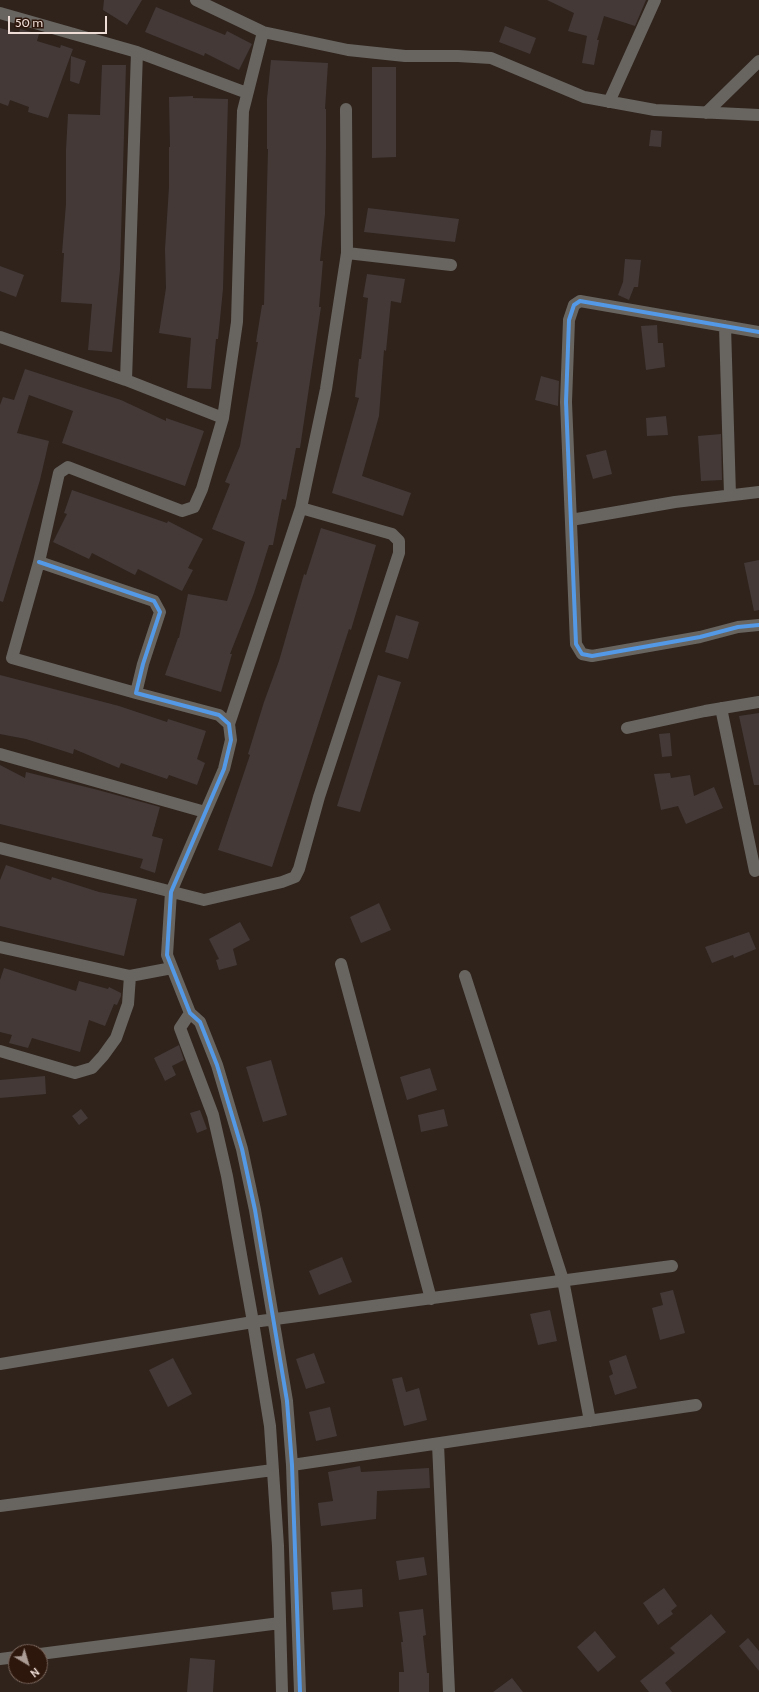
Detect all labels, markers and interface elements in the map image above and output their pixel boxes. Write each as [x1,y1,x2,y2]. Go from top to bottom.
scale bar [10,8,109,34]
text: 50 m [15,15,43,30]
north arrow [8,1644,48,1684]
text: N [27,1665,42,1681]

